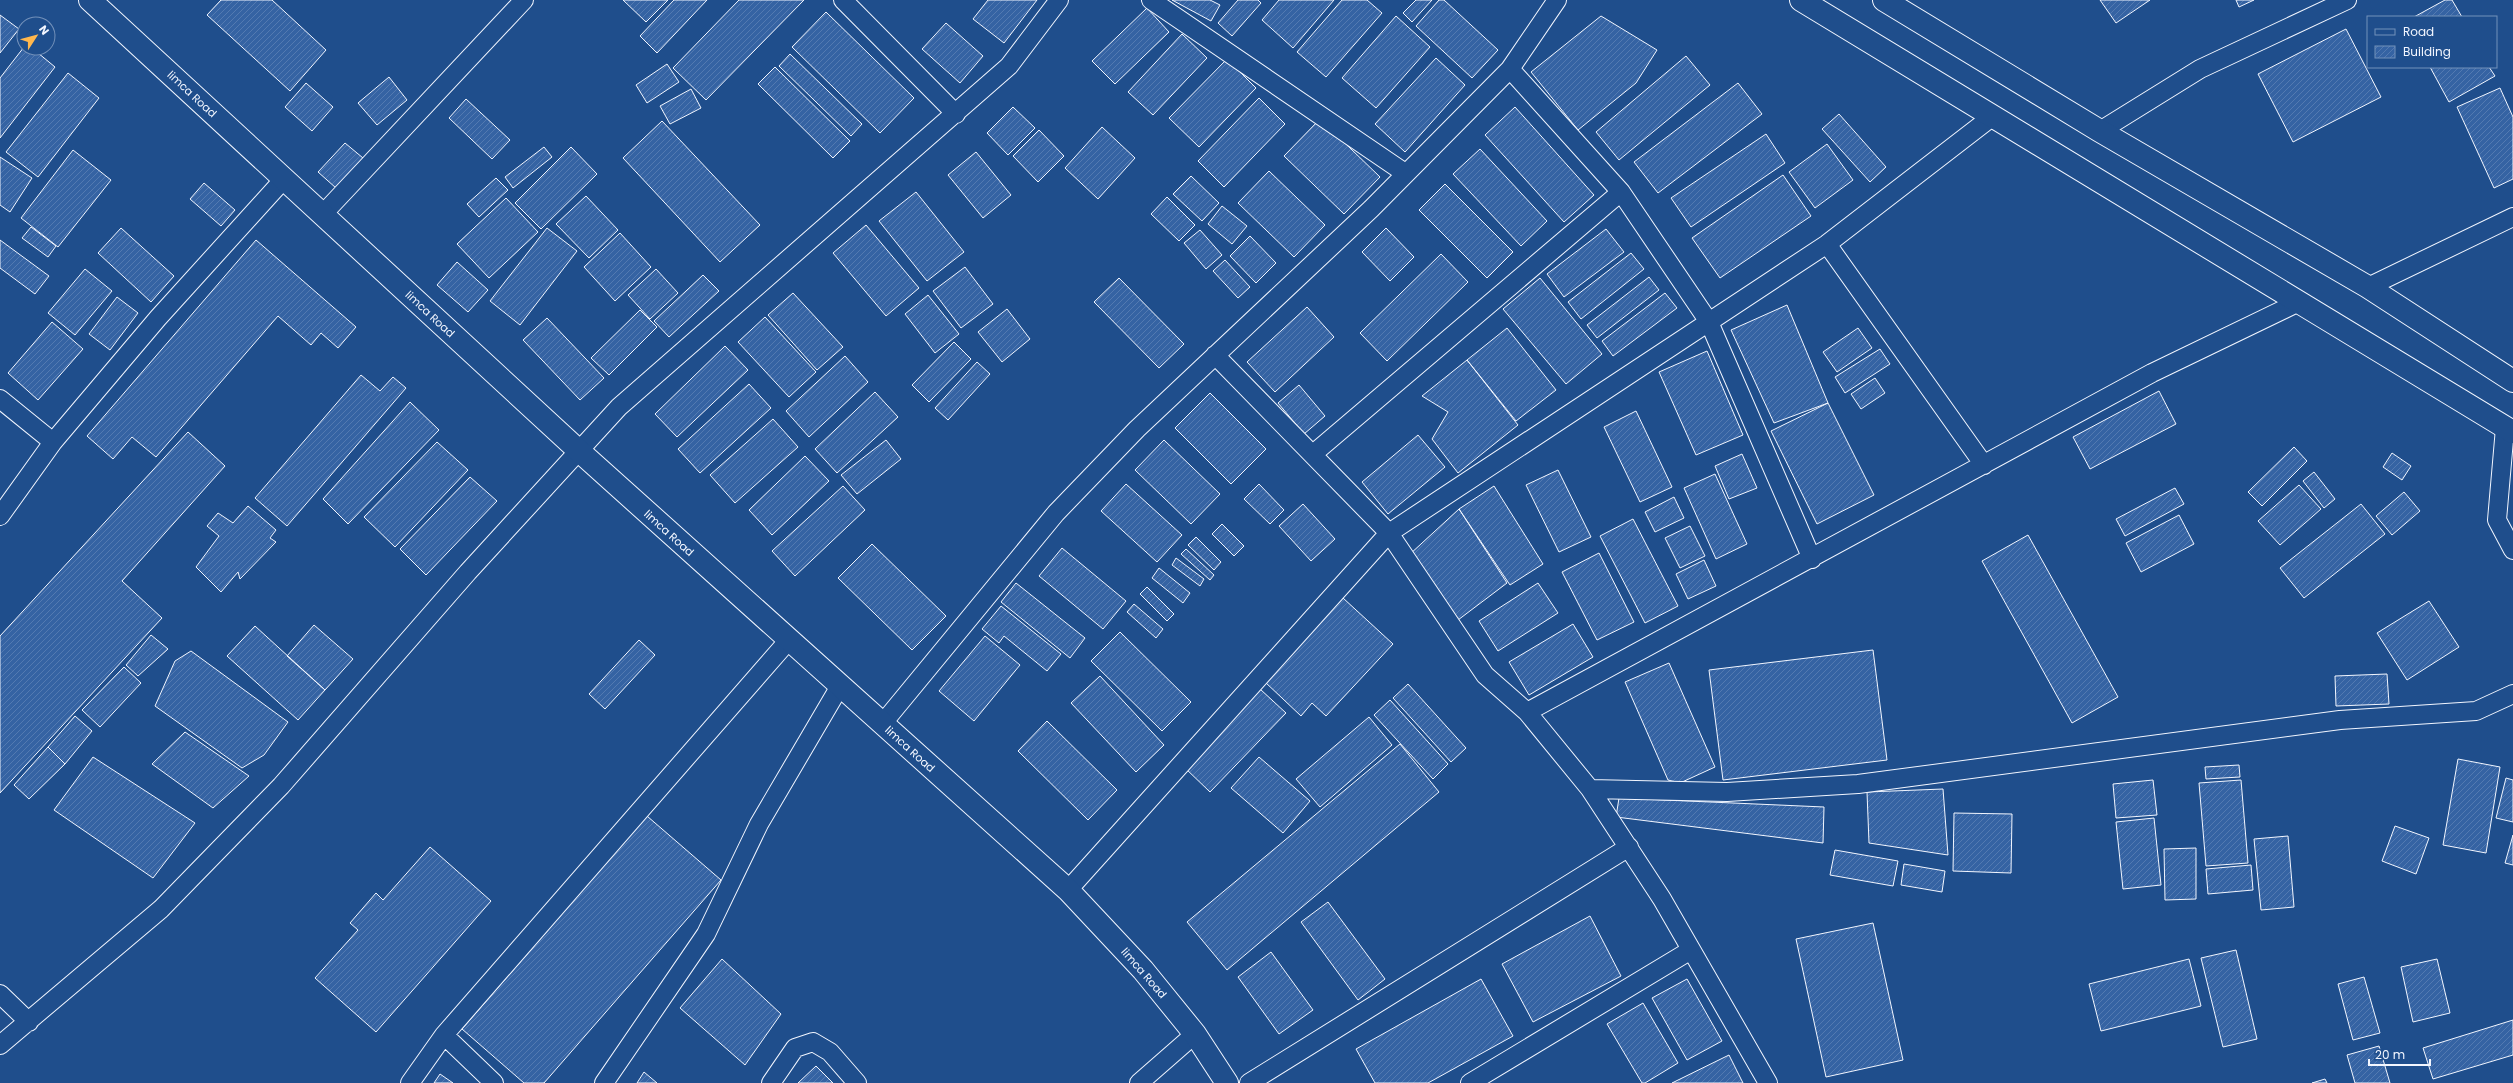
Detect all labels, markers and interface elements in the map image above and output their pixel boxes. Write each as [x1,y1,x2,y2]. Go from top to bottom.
north arrow [16,16,56,56]
legend [2367,16,2497,68]
text: N [35,22,53,38]
text: Road [2403,23,2434,40]
text: Building [2403,43,2451,60]
street label: limca Road [164,67,220,121]
street label: limca Road [402,287,458,341]
street label: limca Road [640,506,698,560]
street label: limca Road [881,722,939,776]
street label: limca Road [1117,944,1171,1002]
scale bar [2369,1041,2430,1067]
text: 20 m [2375,1046,2405,1063]

